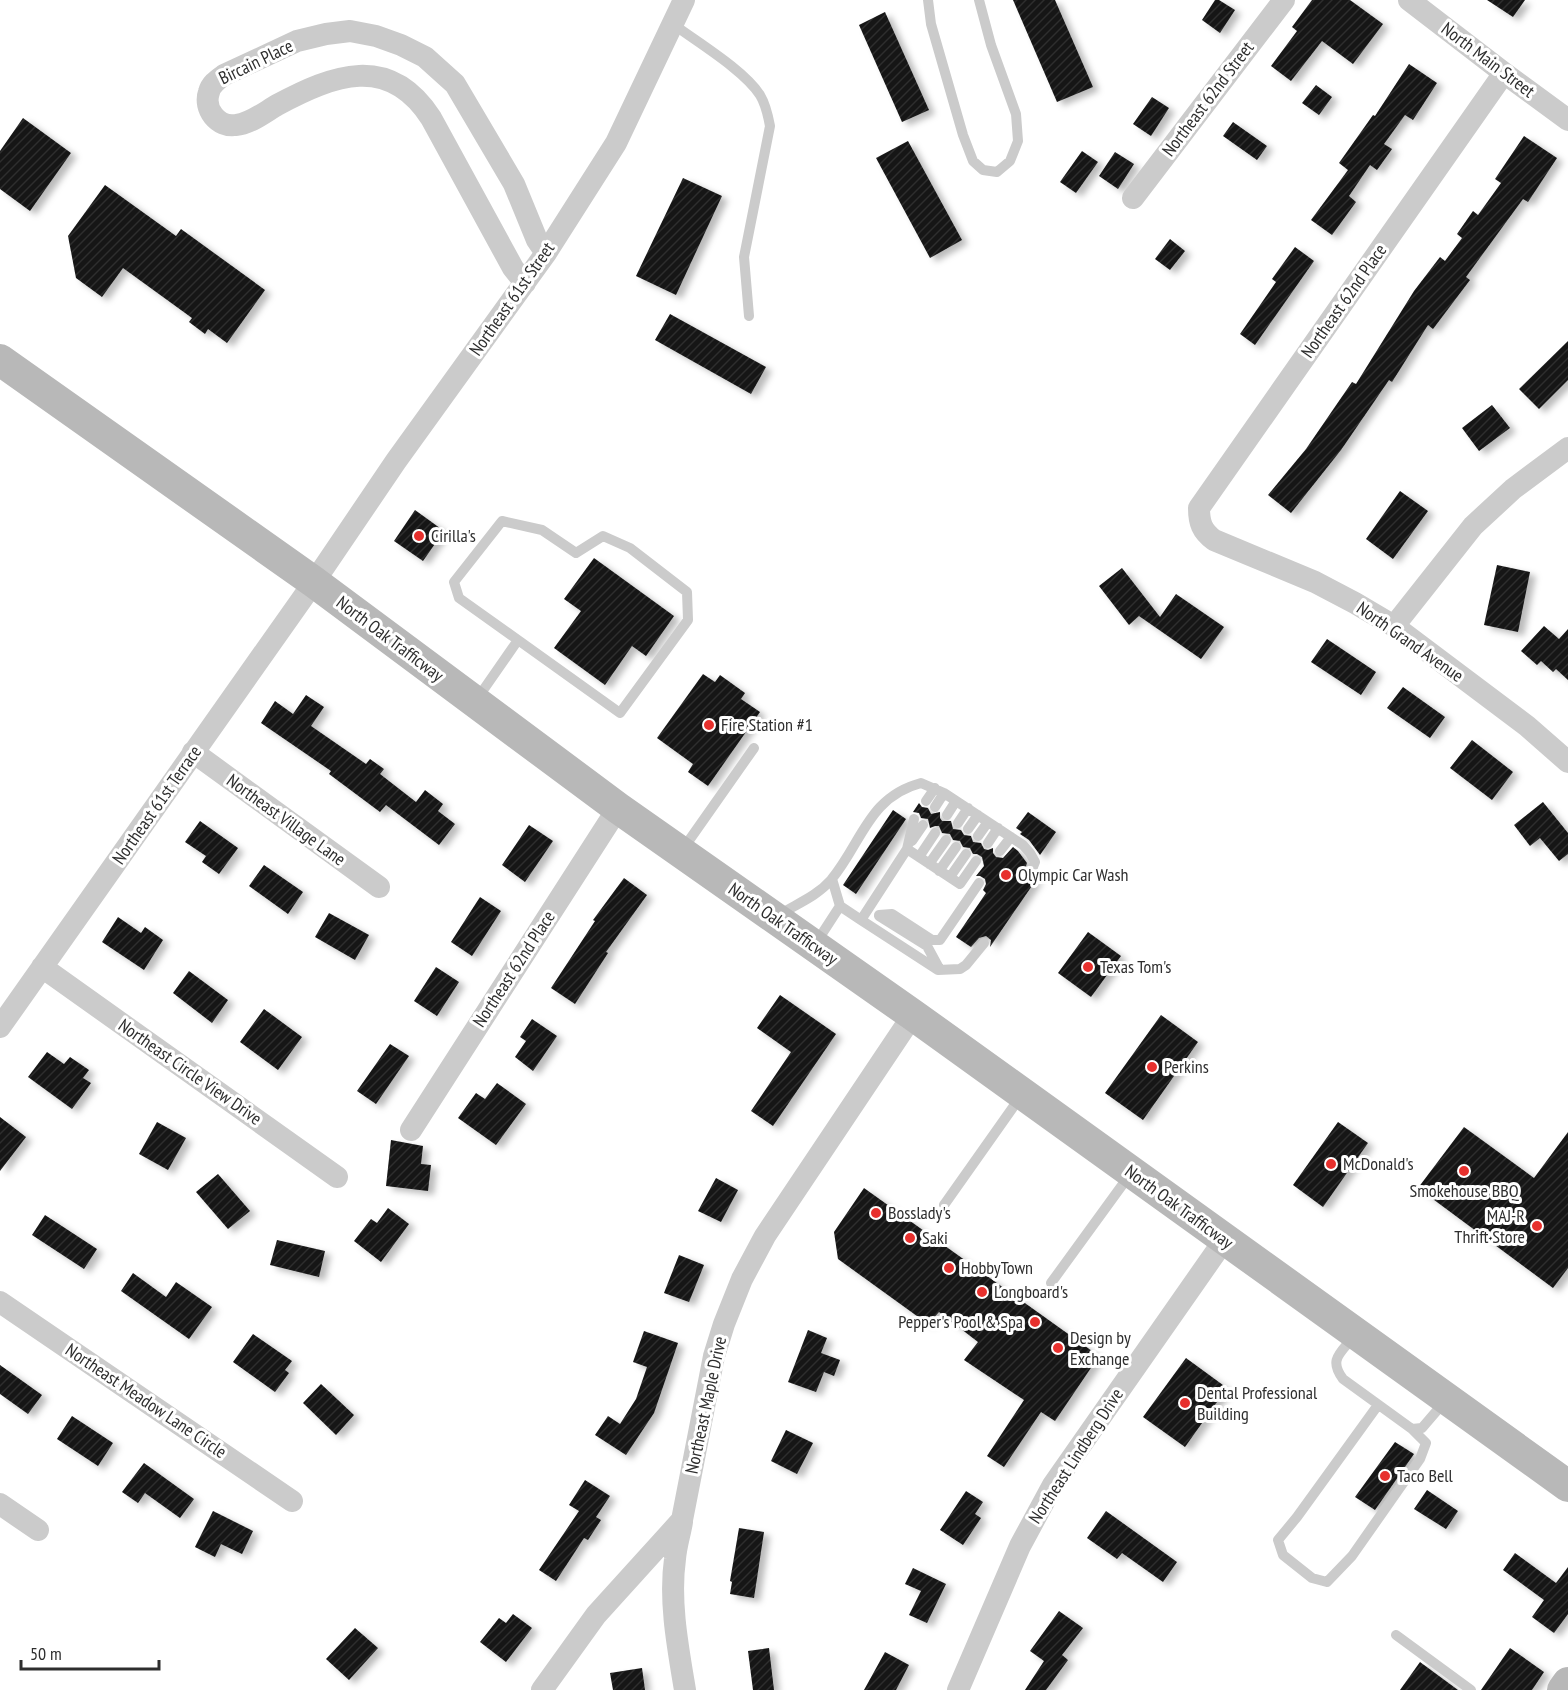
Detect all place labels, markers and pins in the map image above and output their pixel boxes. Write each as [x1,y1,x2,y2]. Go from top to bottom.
place label: Cirilla's [431,524,476,547]
marker: Cirilla's [412,529,426,543]
place label: Fire Station #1 [721,713,813,736]
marker: Fire Station #1 [702,718,716,732]
place label: Olympic Car Wash [1018,863,1129,886]
marker: Olympic Car Wash [999,868,1013,882]
place label: Texas Tom's [1100,955,1171,978]
marker: Texas Tom's [1081,960,1095,974]
place label: Perkins [1164,1055,1209,1078]
marker: Perkins [1145,1060,1159,1074]
place label: McDonald's [1343,1152,1414,1175]
marker: McDonald's [1324,1157,1338,1171]
marker: Smokehouse BBQ [1457,1164,1471,1178]
place label: Smokehouse BBQ [1409,1179,1520,1202]
place label: Bosslady's [888,1201,951,1224]
place label: MAJ-R Thrift Store [1454,1204,1525,1248]
marker: Bosslady's [869,1206,883,1220]
marker: MAJ-R Thrift Store [1530,1219,1544,1233]
place label: Saki [922,1226,948,1249]
marker: Saki [903,1231,917,1245]
place label: HobbyTown [961,1256,1033,1279]
marker: HobbyTown [942,1261,956,1275]
place label: Longboard's [994,1280,1068,1303]
marker: Longboard's [975,1285,989,1299]
place label: Pepper's Pool & Spa [898,1310,1023,1333]
marker: Pepper's Pool & Spa [1028,1315,1042,1329]
place label: Design by Exchange [1070,1326,1131,1370]
marker: Design by Exchange [1051,1341,1065,1355]
place label: Dental Professional Building [1197,1381,1318,1425]
marker: Dental Professional Building [1178,1396,1192,1410]
place label: Taco Bell [1397,1464,1454,1487]
marker: Taco Bell [1378,1469,1392,1483]

